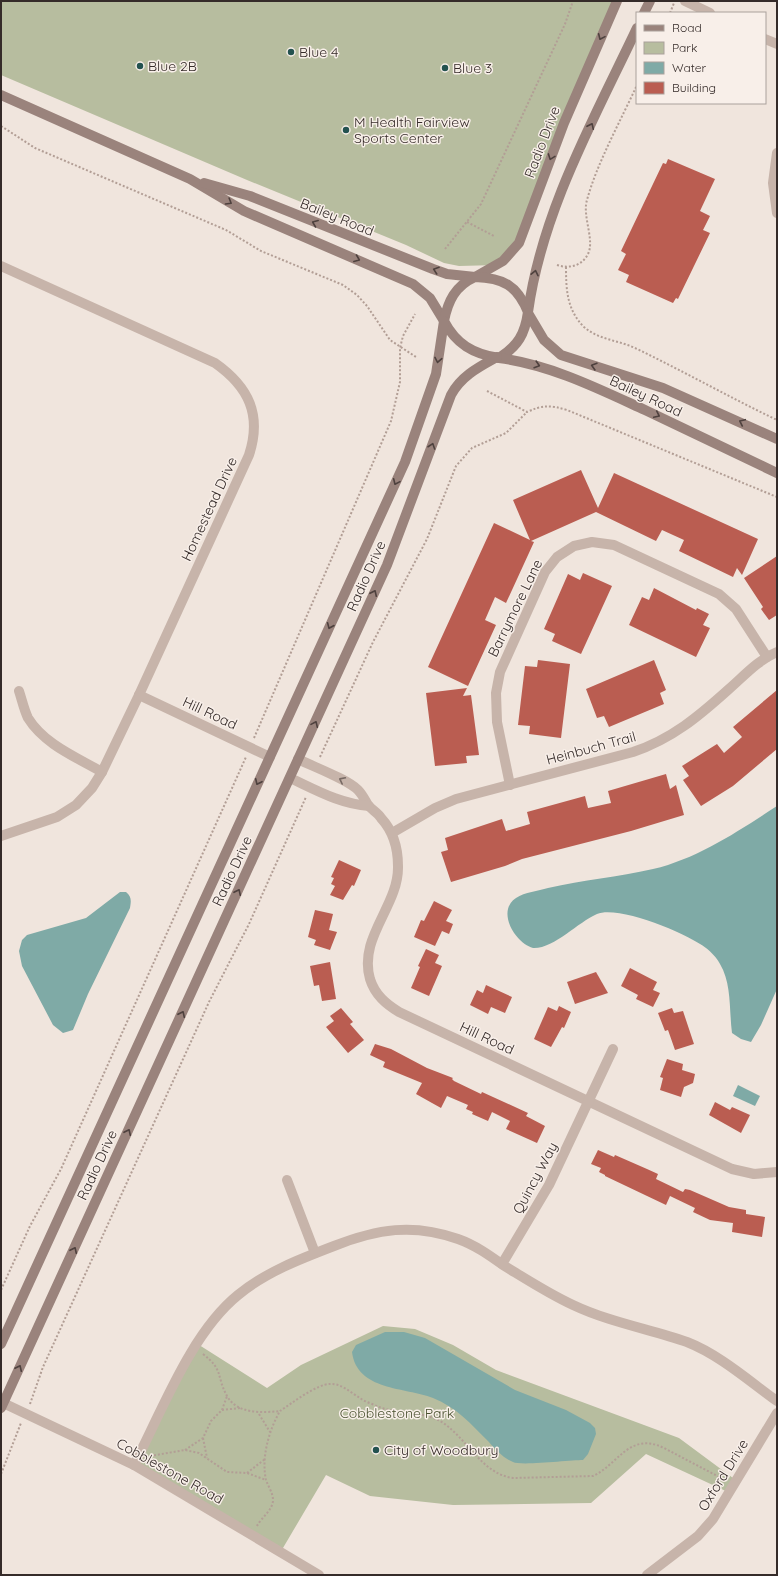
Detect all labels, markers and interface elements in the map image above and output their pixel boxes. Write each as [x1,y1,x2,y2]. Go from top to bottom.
legend [636,12,766,104]
text: Road [672,20,702,35]
one-way arrow [598,32,606,40]
text: Park [672,40,697,55]
place label: Blue 4 [299,43,338,61]
marker: Blue 4 [286,47,296,57]
place label: Blue 2B [148,57,197,75]
place label: Blue 3 [453,59,492,77]
text: Water [672,60,707,75]
marker: Blue 2B [135,61,145,71]
marker: Blue 3 [440,63,450,73]
text: Building [672,80,716,95]
street label: Radio Drive [520,104,564,180]
place label: M Health Fairview Sports Center [354,113,470,147]
one-way arrow [586,123,594,130]
marker: M Health Fairview Sports Center [341,125,351,135]
one-way arrow [548,153,556,160]
street label: Bailey Road [297,194,377,240]
one-way arrow [225,198,232,205]
one-way arrow [312,220,320,228]
one-way arrow [354,255,361,263]
one-way arrow [433,267,440,275]
one-way arrow [530,270,538,276]
one-way arrow [435,357,443,363]
one-way arrow [533,360,540,369]
one-way arrow [591,362,598,371]
street label: Bailey Road [607,371,685,421]
one-way arrow [652,410,660,418]
one-way arrow [738,419,746,427]
one-way arrow [427,443,436,450]
street label: Homestead Drive [177,454,241,564]
one-way arrow [393,478,401,486]
street label: Radio Drive [342,538,390,614]
street label: Barrymore Lane [484,556,546,660]
one-way arrow [369,589,377,597]
one-way arrow [327,623,335,630]
street label: Hill Road [180,693,240,733]
one-way arrow [310,721,318,728]
street label: Heinbuch Trail [544,727,638,769]
one-way arrow [339,777,346,785]
one-way arrow [255,778,263,786]
street label: Radio Drive [208,833,256,909]
one-way arrow [233,889,241,896]
one-way arrow [177,1010,185,1018]
street label: Hill Road [457,1018,517,1058]
street label: Radio Drive [73,1127,121,1203]
one-way arrow [123,1128,131,1136]
street label: Quincy Way [509,1139,561,1217]
one-way arrow [69,1247,77,1254]
one-way arrow [15,1365,23,1372]
park label: Cobblestone Park [340,1404,454,1422]
street label: Cobblestone Road [113,1434,227,1508]
street label: Oxford Drive [694,1436,752,1514]
place label: City of Woodbury [384,1441,498,1459]
marker: City of Woodbury [371,1445,381,1455]

